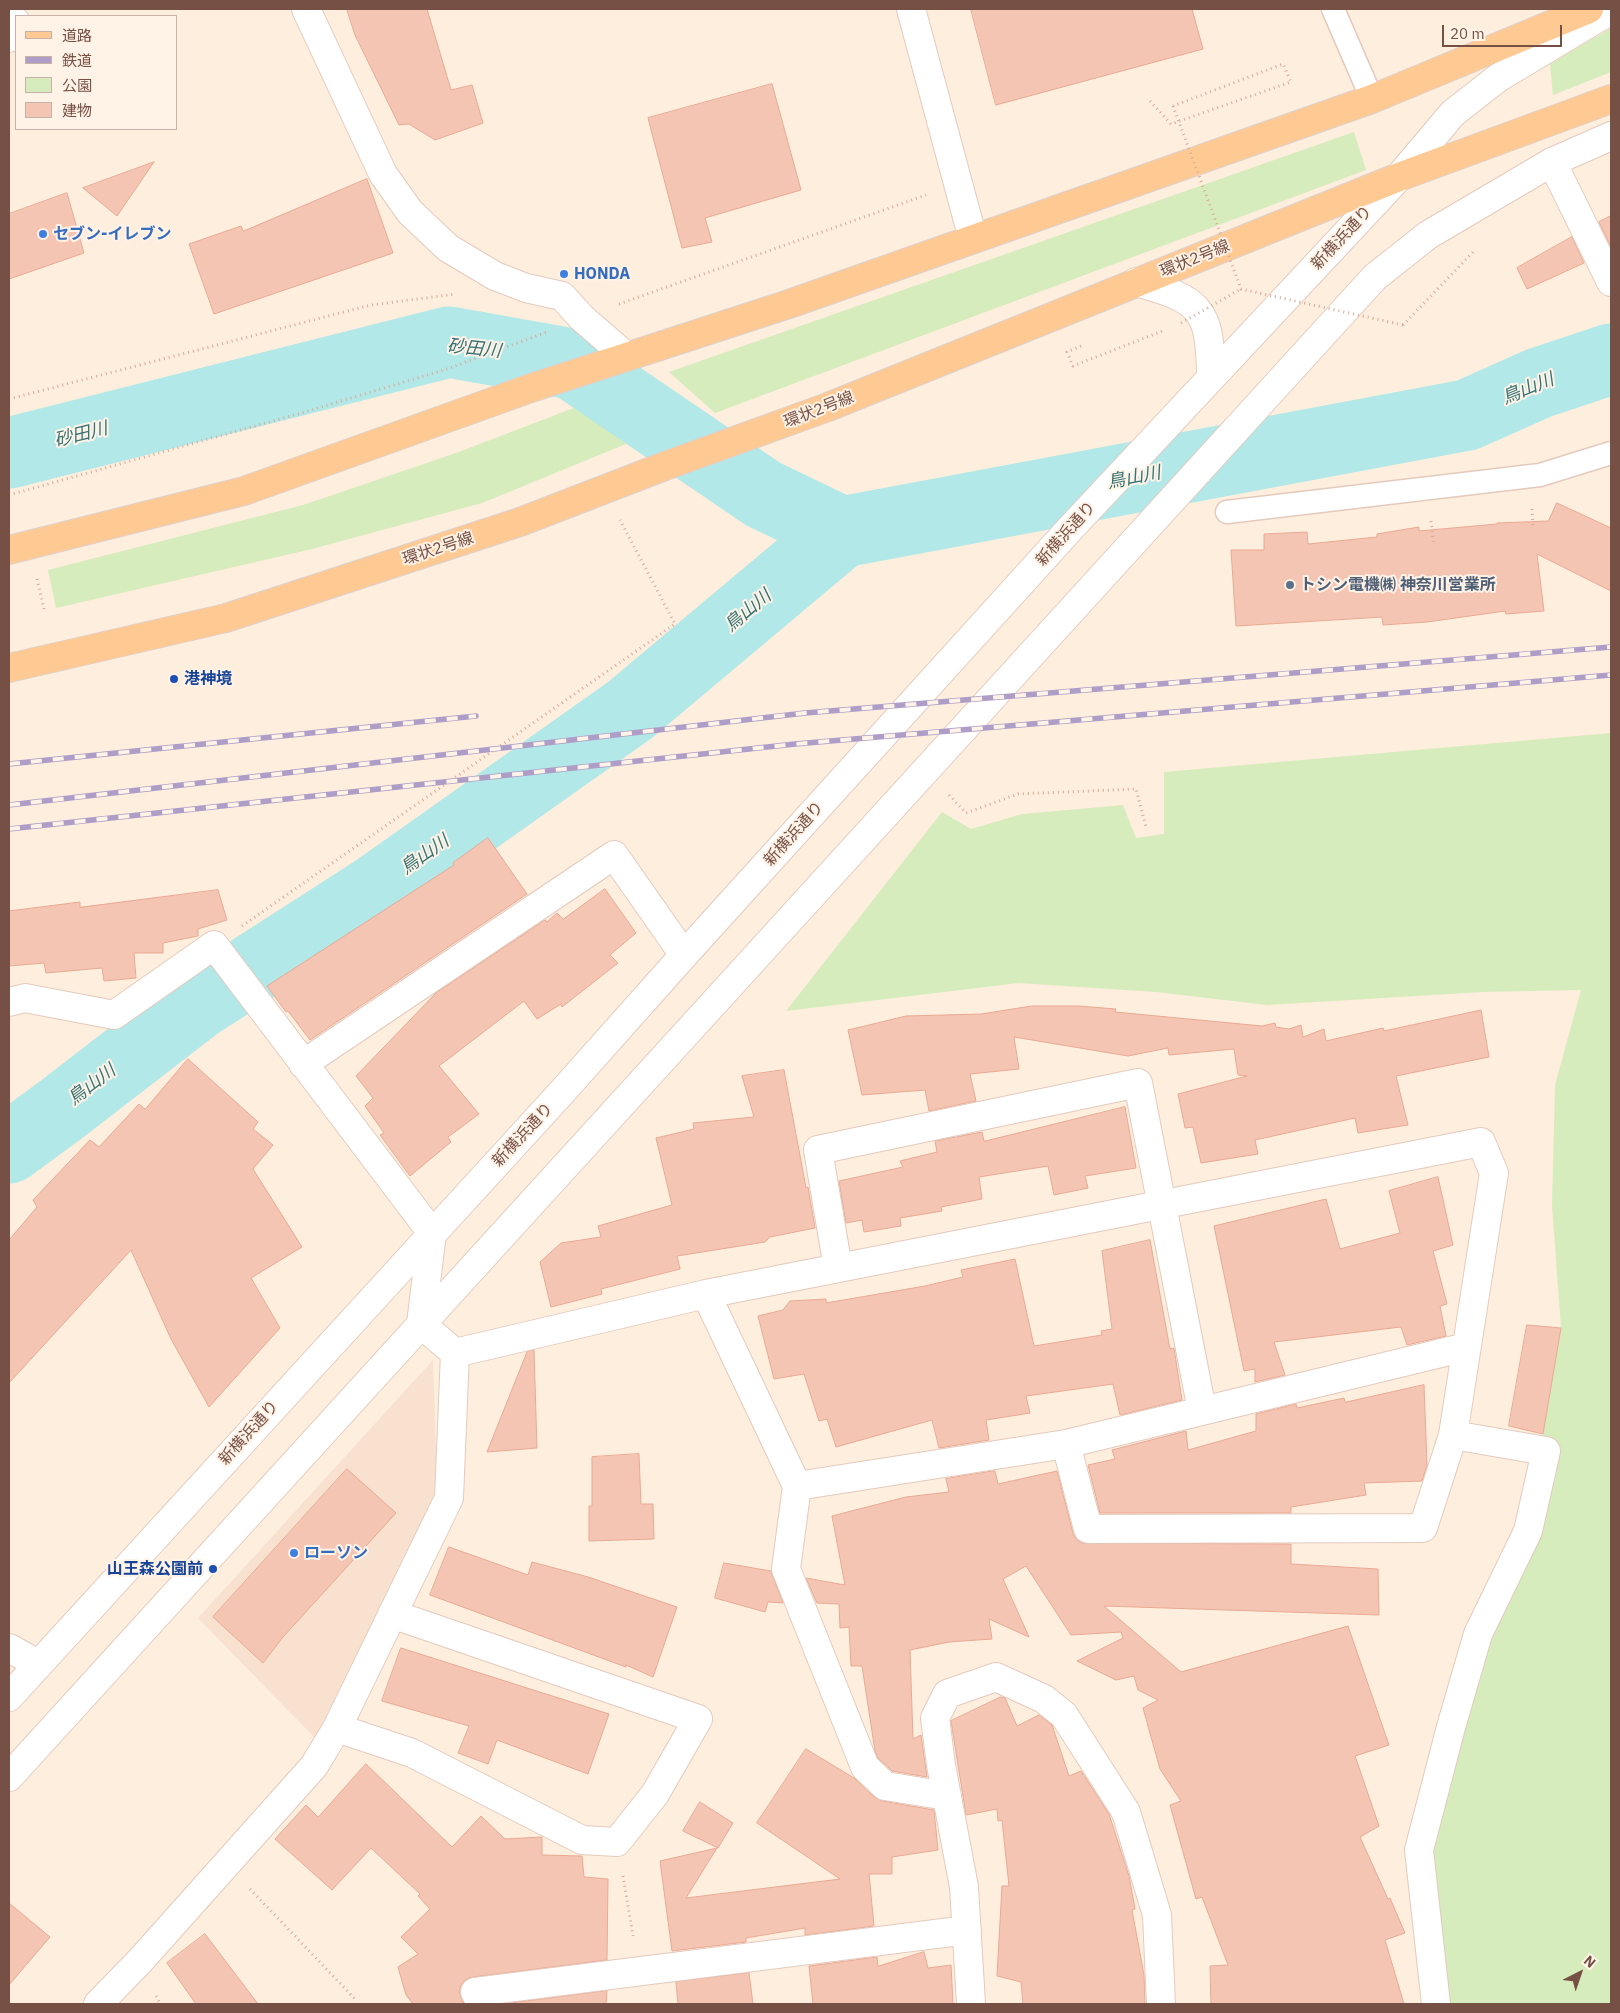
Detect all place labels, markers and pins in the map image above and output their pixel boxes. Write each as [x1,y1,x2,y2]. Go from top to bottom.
place label: セブン-イレブン [53,224,171,244]
marker: セブン-イレブン [37,228,49,240]
place label: HONDA [574,264,630,284]
marker: HONDA [558,268,570,280]
place label: トシン電機㈱ 神奈川営業所 [1300,575,1496,595]
marker: トシン電機㈱ 神奈川営業所 [1284,579,1296,591]
place label: 港神境 [184,669,232,689]
marker: 港神境 [168,673,180,685]
place label: ローソン [304,1543,368,1563]
marker: ローソン [288,1547,300,1559]
place label: 山王森公園前 [107,1559,203,1579]
marker: 山王森公園前 [207,1563,219,1575]

